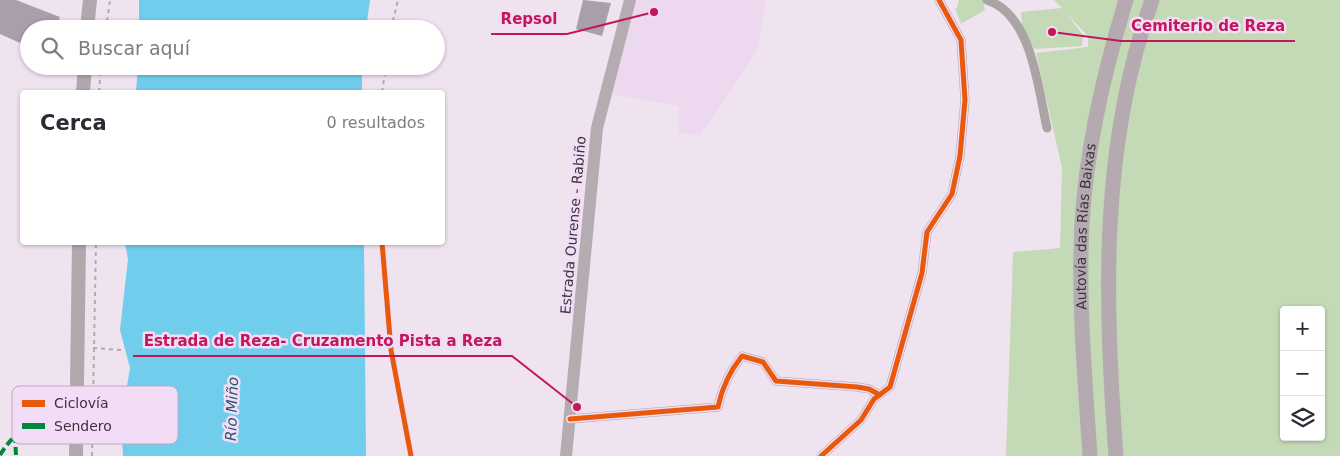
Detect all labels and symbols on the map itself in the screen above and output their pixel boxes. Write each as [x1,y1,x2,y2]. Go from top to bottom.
callout: Repsol [491,4,567,34]
text: Repsol [501,10,557,28]
callout: Cemiterio de Reza [1121,11,1295,41]
text: Cemiterio de Reza [1131,17,1285,35]
street label: Estrada Ourense - Rabiño [557,135,589,315]
street label: Autovía das Rías Baixas [1073,142,1099,310]
callout: Estrada de Reza- Cruzamento Pista a Reza [133,326,512,356]
text: Estrada de Reza- Cruzamento Pista a Reza [144,332,502,350]
water label: Río Miño [222,377,242,441]
legend [12,386,178,444]
text: Ciclovía [54,395,109,411]
text: Sendero [54,418,112,434]

